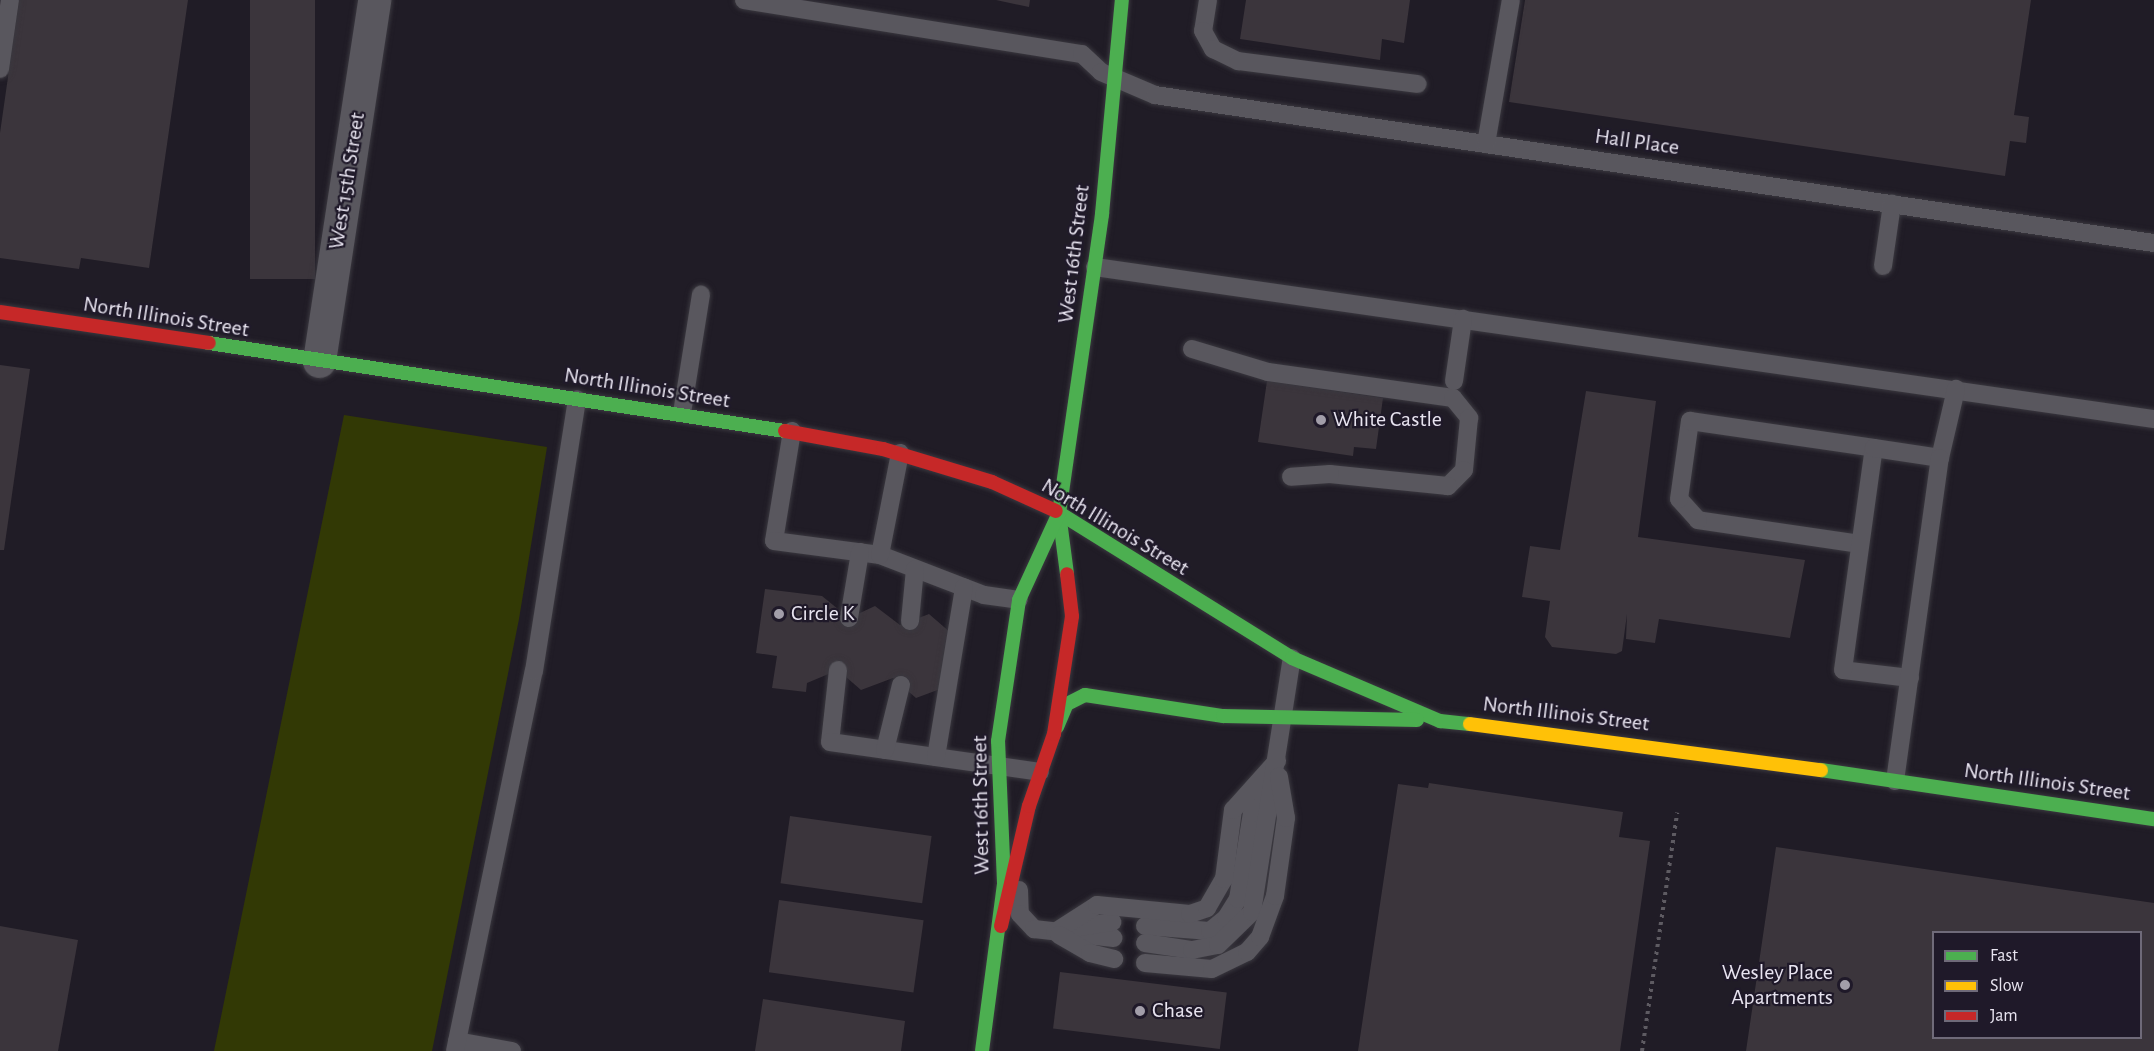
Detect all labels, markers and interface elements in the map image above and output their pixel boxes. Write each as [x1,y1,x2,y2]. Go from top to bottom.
street label: West 15th Street [323,111,371,251]
street label: Hall Place [1593,123,1681,161]
street label: West 16th Street [1052,183,1096,325]
street label: North Illinois Street [81,291,251,343]
street label: North Illinois Street [562,362,732,414]
place label: White Castle [1333,407,1442,433]
marker: White Castle [1314,413,1328,427]
street label: North Illinois Street [1036,473,1194,581]
place label: Circle K [791,601,855,627]
marker: Circle K [772,607,786,621]
street label: North Illinois Street [1481,691,1651,737]
street label: West 16th Street [967,735,995,875]
street label: North Illinois Street [1962,757,2132,807]
legend [1932,931,2142,1039]
text: Fast [1990,947,2018,965]
place label: Wesley Place Apartments [1722,959,1833,1010]
text: Slow [1990,977,2023,995]
marker: Wesley Place Apartments [1838,978,1852,992]
place label: Chase [1152,998,1203,1024]
marker: Chase [1133,1004,1147,1018]
text: Jam [1990,1007,2018,1025]

